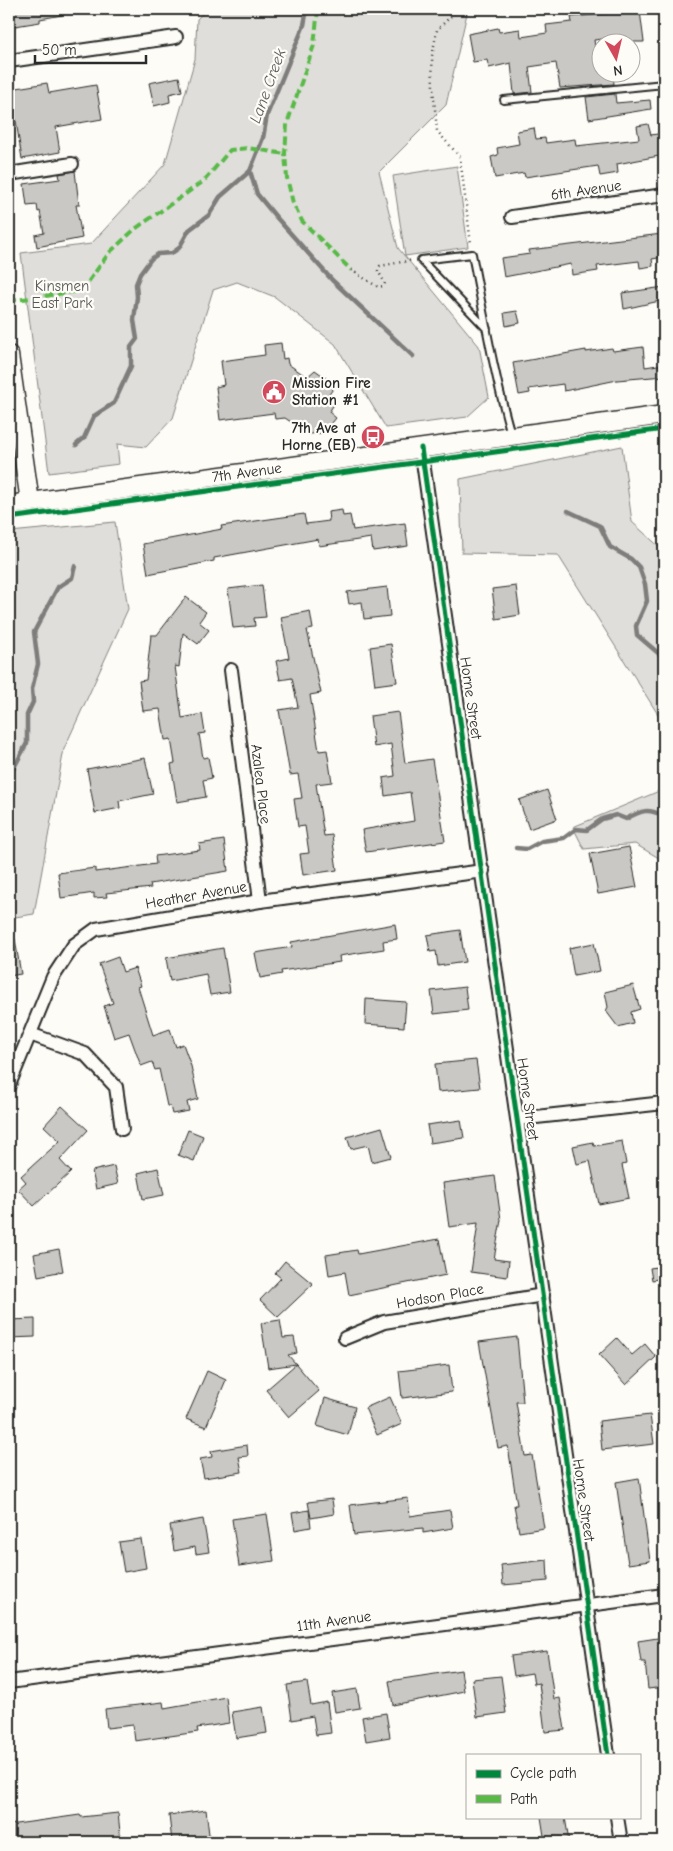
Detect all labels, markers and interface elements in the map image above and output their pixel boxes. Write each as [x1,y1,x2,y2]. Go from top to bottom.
scale bar [35,32,146,64]
north arrow [590,32,640,82]
text: 50 m [42,41,77,59]
water label: Lane Creek [246,46,290,126]
text: N [612,61,623,79]
street label: 6th Avenue [550,176,623,204]
park label: Kinsmen East Park [31,277,93,312]
place label: Mission Fire Station #1 [292,374,371,409]
public building icon: Mission Fire Station #1 [261,379,287,405]
place label: 7th Ave at Horne (EB) [282,419,357,454]
bus stop icon: 7th Ave at Horne (EB) [360,424,386,450]
street label: 7th Avenue [211,459,283,486]
street label: Horne Street [456,656,486,741]
street label: Azalea Place [247,743,275,825]
street label: Heather Avenue [144,877,249,913]
street label: Horne Street [513,1057,543,1142]
street label: Hodson Place [395,1279,486,1313]
street label: Horne Street [569,1458,599,1543]
street label: 11th Avenue [296,1607,373,1635]
legend [466,1754,640,1818]
text: Cycle path [510,1764,577,1782]
text: Path [510,1790,538,1808]

